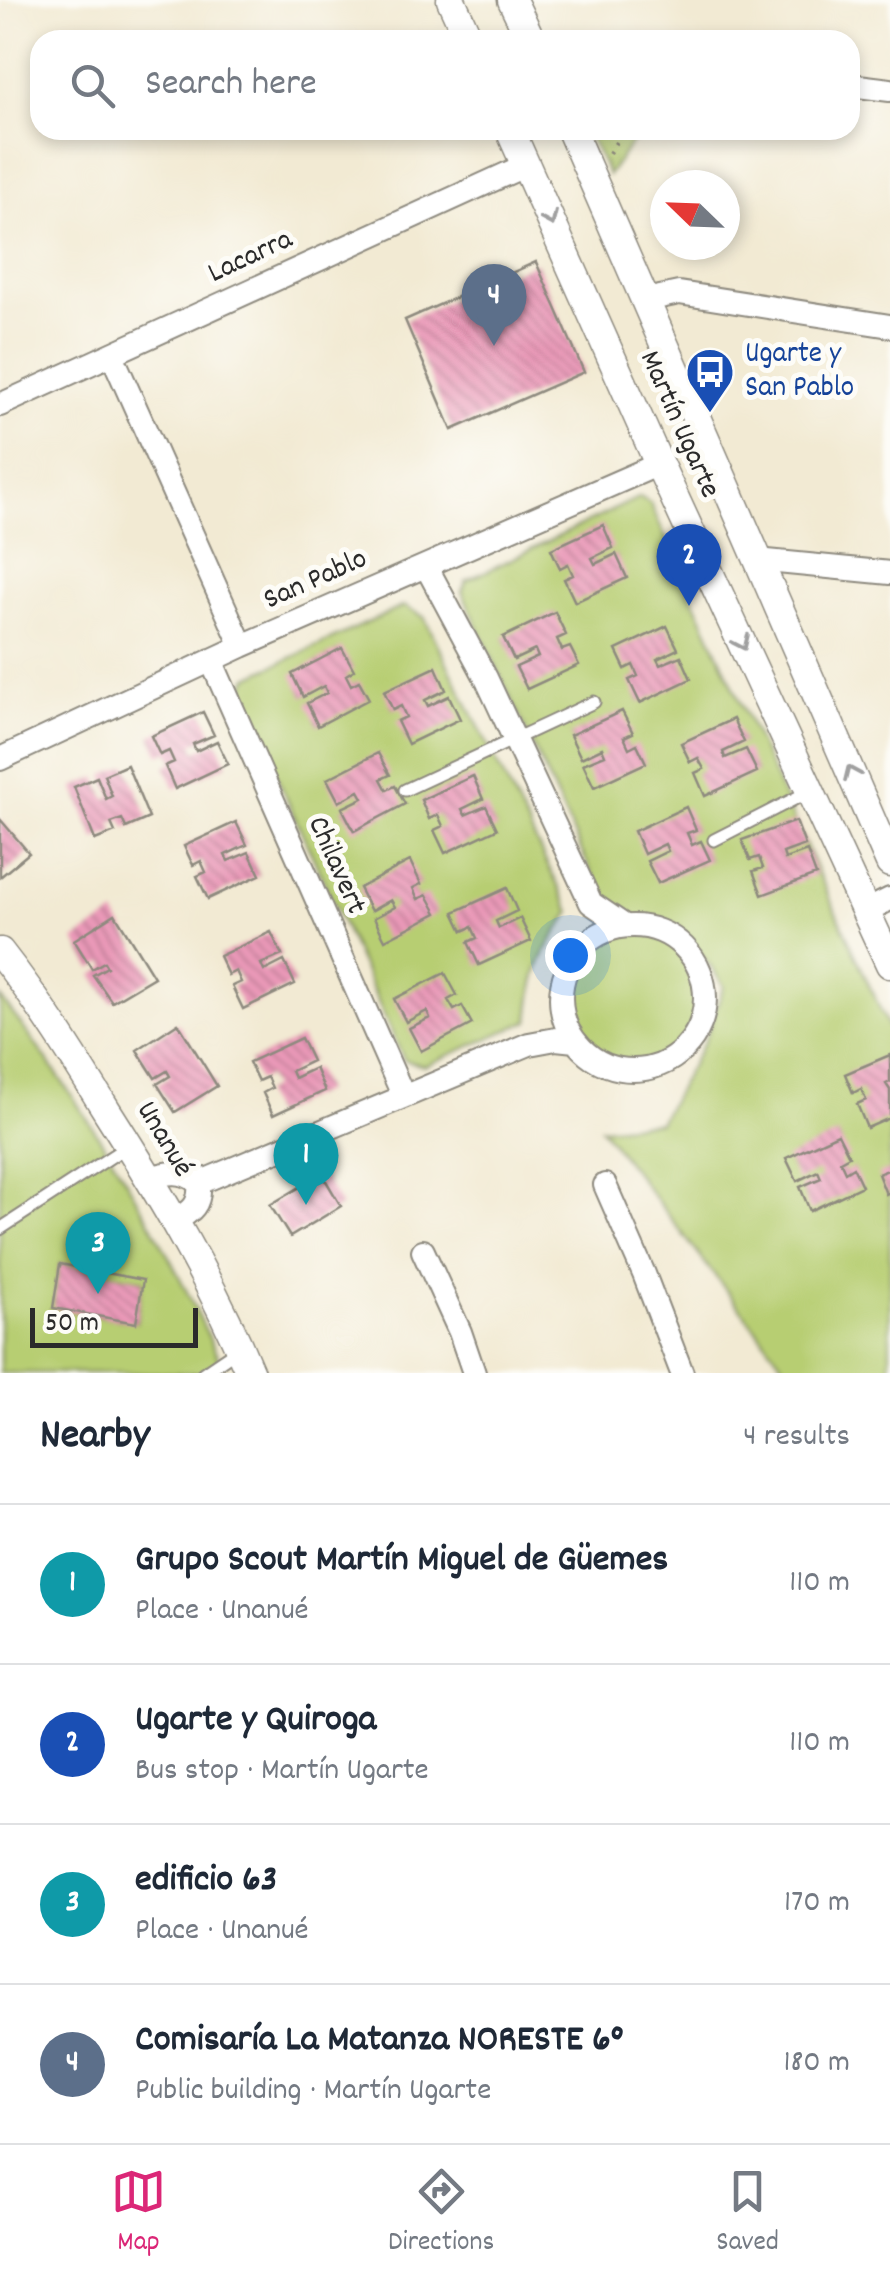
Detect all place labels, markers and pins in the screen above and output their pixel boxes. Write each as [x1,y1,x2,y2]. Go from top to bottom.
pin: 4 [462,264,526,346]
place label: Ugarte y San Pablo [745,334,854,411]
bus stop icon: Ugarte y San Pablo [684,346,736,414]
pin: 2 [656,524,722,606]
pin: 1 [274,1122,338,1205]
pin: 3 [66,1212,130,1294]

